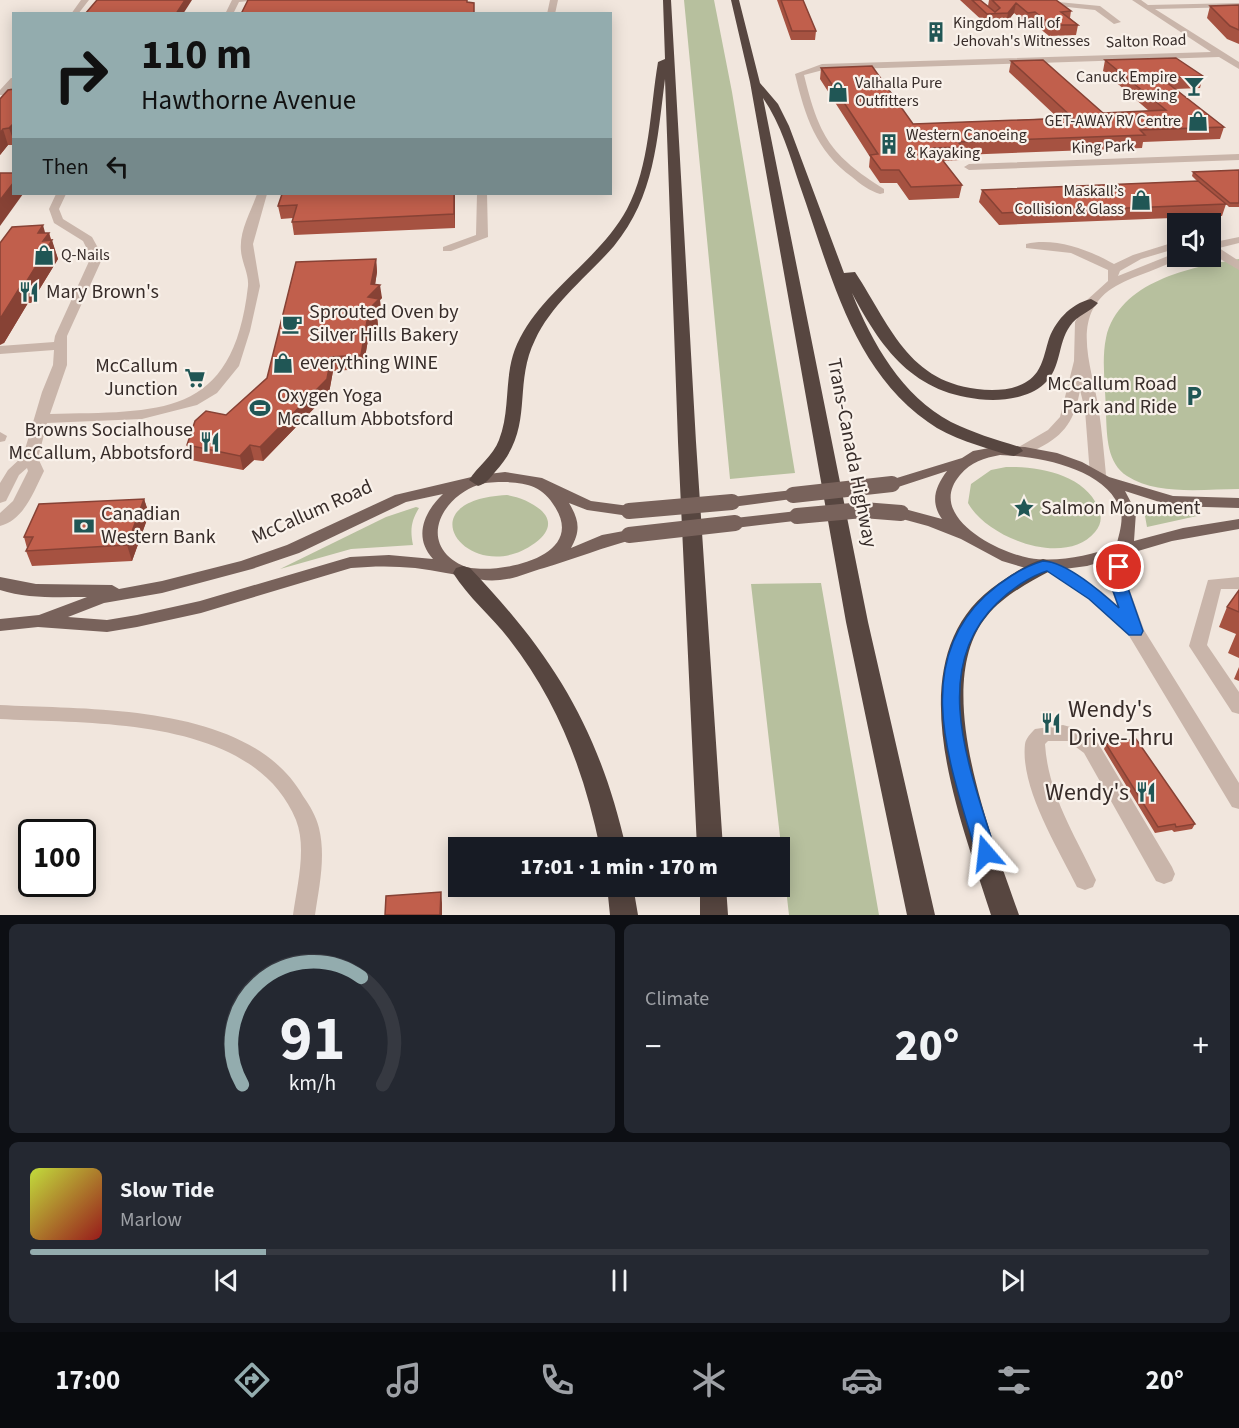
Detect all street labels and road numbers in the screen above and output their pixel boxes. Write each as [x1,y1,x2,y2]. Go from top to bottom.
street label: Salton Road [1105,29,1187,53]
street label: King Park [1071,135,1135,159]
street label: Trans-Canada Highway [820,356,884,551]
street label: McCallum Road [247,473,377,551]

